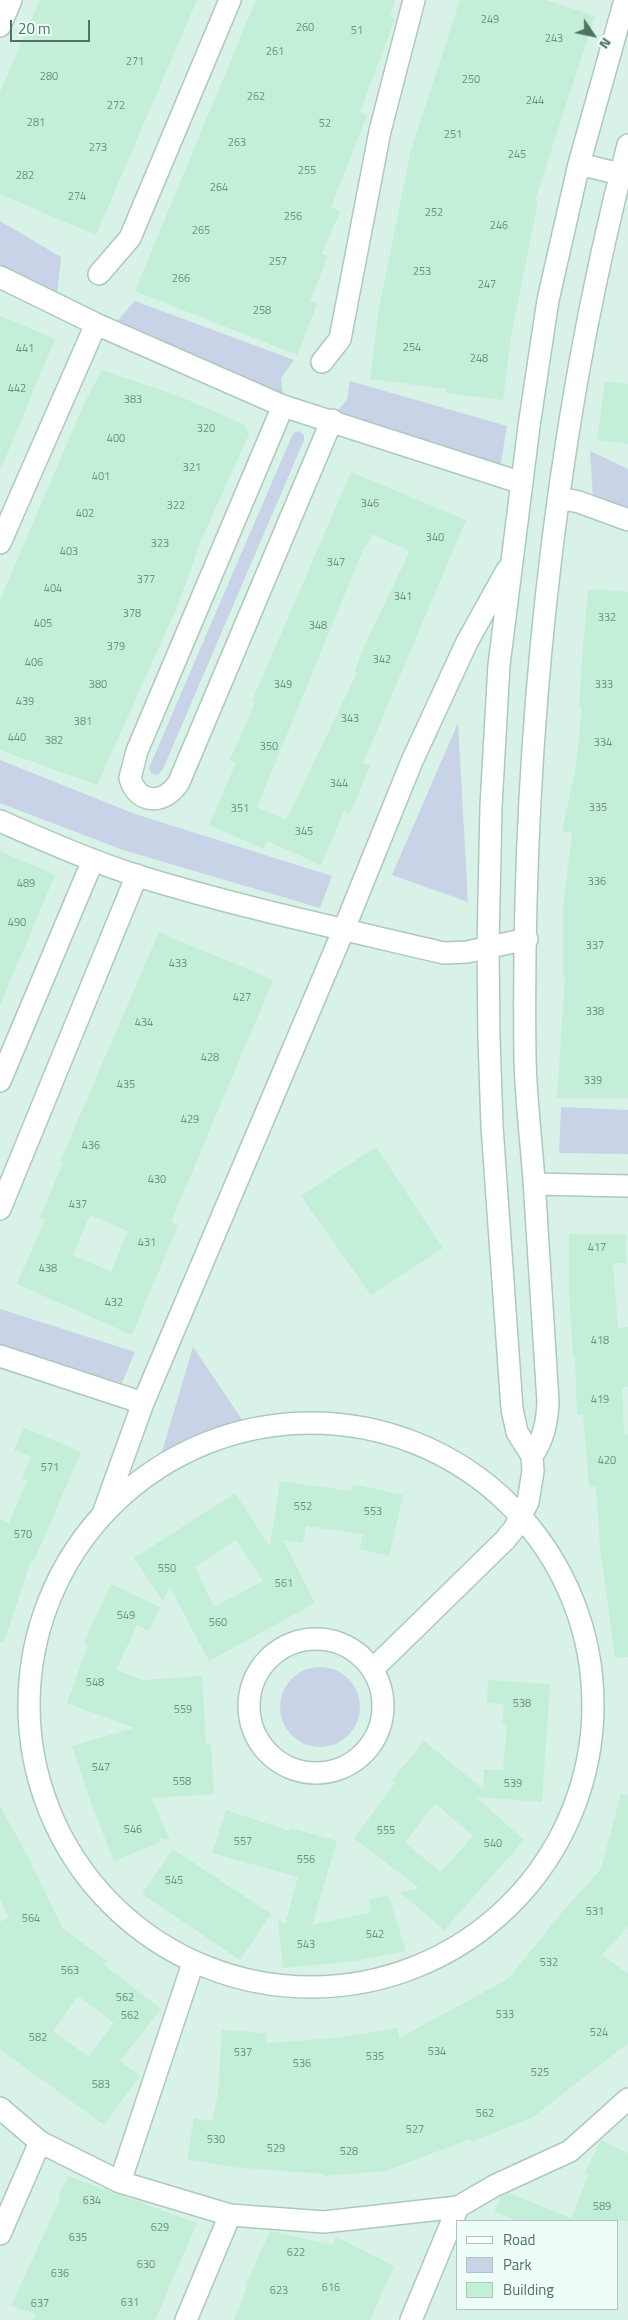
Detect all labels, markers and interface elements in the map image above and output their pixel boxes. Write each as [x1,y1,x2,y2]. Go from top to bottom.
scale bar [12,10,92,42]
north arrow [568,10,618,60]
house number: 249 [481,13,499,27]
text: 20 m [18,17,51,40]
house number: 260 [296,21,314,35]
house number: 51 [351,24,363,38]
house number: 243 [545,32,563,46]
text: N [594,34,617,54]
house number: 261 [266,45,284,59]
house number: 271 [126,55,144,69]
house number: 280 [40,70,58,84]
house number: 250 [462,73,480,87]
house number: 262 [247,90,265,104]
house number: 244 [526,94,544,108]
house number: 272 [107,99,125,113]
house number: 281 [27,116,45,130]
house number: 52 [319,117,331,131]
house number: 251 [444,128,462,142]
house number: 263 [228,136,246,150]
house number: 273 [89,141,107,155]
house number: 245 [508,148,526,162]
house number: 255 [298,164,316,178]
house number: 282 [16,169,34,183]
house number: 264 [210,181,228,195]
house number: 274 [68,190,86,204]
house number: 252 [425,206,443,220]
house number: 256 [284,210,302,224]
house number: 246 [490,219,508,233]
house number: 265 [192,224,210,238]
house number: 257 [269,255,287,269]
house number: 253 [413,265,431,279]
house number: 266 [172,272,190,286]
house number: 247 [478,278,496,292]
house number: 258 [253,304,271,318]
house number: 254 [403,341,421,355]
house number: 441 [16,342,34,356]
house number: 248 [470,352,488,366]
house number: 442 [8,382,26,396]
house number: 383 [124,393,142,407]
house number: 320 [197,422,215,436]
house number: 400 [107,432,125,446]
house number: 321 [183,461,201,475]
house number: 401 [92,470,110,484]
house number: 346 [361,497,379,511]
house number: 322 [167,499,185,513]
house number: 402 [76,507,94,521]
house number: 340 [426,531,444,545]
house number: 323 [151,537,169,551]
house number: 403 [60,545,78,559]
house number: 347 [327,556,345,570]
house number: 377 [137,573,155,587]
house number: 404 [44,582,62,596]
house number: 341 [394,590,412,604]
house number: 378 [123,607,141,621]
house number: 332 [598,611,616,625]
house number: 405 [34,617,52,631]
house number: 348 [309,619,327,633]
house number: 379 [107,640,125,654]
house number: 342 [373,653,391,667]
house number: 406 [25,656,43,670]
house number: 380 [89,678,107,692]
house number: 349 [274,678,292,692]
house number: 333 [595,678,613,692]
house number: 439 [16,695,34,709]
house number: 343 [341,712,359,726]
house number: 381 [74,715,92,729]
house number: 440 [8,731,26,745]
house number: 382 [45,734,63,748]
house number: 334 [594,736,612,750]
house number: 350 [260,740,278,754]
house number: 344 [330,777,348,791]
house number: 335 [589,801,607,815]
house number: 351 [231,802,249,816]
house number: 345 [295,825,313,839]
house number: 336 [588,875,606,889]
house number: 489 [17,877,35,891]
house number: 490 [8,916,26,930]
house number: 337 [586,939,604,953]
house number: 433 [169,957,187,971]
house number: 427 [233,991,251,1005]
house number: 338 [586,1005,604,1019]
house number: 434 [135,1016,153,1030]
house number: 428 [201,1051,219,1065]
house number: 339 [584,1074,602,1088]
house number: 435 [117,1078,135,1092]
house number: 429 [181,1113,199,1127]
house number: 436 [82,1139,100,1153]
house number: 430 [148,1173,166,1187]
house number: 437 [69,1198,87,1212]
house number: 431 [138,1236,156,1250]
house number: 417 [588,1241,606,1255]
house number: 438 [39,1262,57,1276]
house number: 432 [105,1296,123,1310]
house number: 418 [591,1334,609,1348]
house number: 419 [591,1393,609,1407]
house number: 420 [598,1454,616,1468]
house number: 571 [41,1461,59,1475]
house number: 552 [294,1500,312,1514]
house number: 553 [364,1505,382,1519]
house number: 570 [14,1528,32,1542]
house number: 550 [158,1562,176,1576]
house number: 561 [275,1577,293,1591]
house number: 549 [117,1609,135,1623]
house number: 560 [209,1616,227,1630]
house number: 548 [86,1676,104,1690]
house number: 538 [513,1697,531,1711]
house number: 559 [174,1703,192,1717]
house number: 547 [92,1761,110,1775]
house number: 558 [173,1775,191,1789]
house number: 539 [504,1777,522,1791]
house number: 546 [124,1823,142,1837]
house number: 555 [377,1824,395,1838]
house number: 557 [234,1835,252,1849]
house number: 540 [484,1837,502,1851]
house number: 556 [297,1853,315,1867]
house number: 545 [165,1874,183,1888]
house number: 531 [586,1905,604,1919]
house number: 564 [22,1912,40,1926]
house number: 542 [366,1928,384,1942]
house number: 543 [297,1938,315,1952]
house number: 532 [540,1956,558,1970]
house number: 563 [61,1964,79,1978]
house number: 562 [116,1991,134,2005]
house number: 533 [496,2008,514,2022]
house number: 562 [121,2009,139,2023]
house number: 524 [590,2026,608,2040]
house number: 582 [29,2031,47,2045]
house number: 534 [428,2045,446,2059]
house number: 537 [234,2046,252,2060]
house number: 535 [366,2050,384,2064]
house number: 536 [293,2057,311,2071]
house number: 525 [531,2066,549,2080]
house number: 583 [92,2078,110,2092]
house number: 562 [476,2107,494,2121]
house number: 527 [406,2123,424,2137]
house number: 530 [207,2133,225,2147]
house number: 529 [267,2142,285,2156]
house number: 528 [340,2145,358,2159]
house number: 634 [83,2194,101,2208]
house number: 589 [593,2200,611,2214]
legend [456,2220,618,2310]
house number: 629 [151,2221,169,2235]
text: Road [503,2228,535,2251]
house number: 635 [69,2231,87,2245]
house number: 622 [287,2246,305,2260]
text: Park [503,2253,532,2276]
house number: 630 [137,2258,155,2272]
house number: 636 [51,2267,69,2281]
text: Building [503,2278,554,2301]
house number: 616 [322,2281,340,2295]
house number: 623 [270,2284,288,2298]
house number: 631 [121,2296,139,2310]
house number: 637 [31,2297,49,2311]

